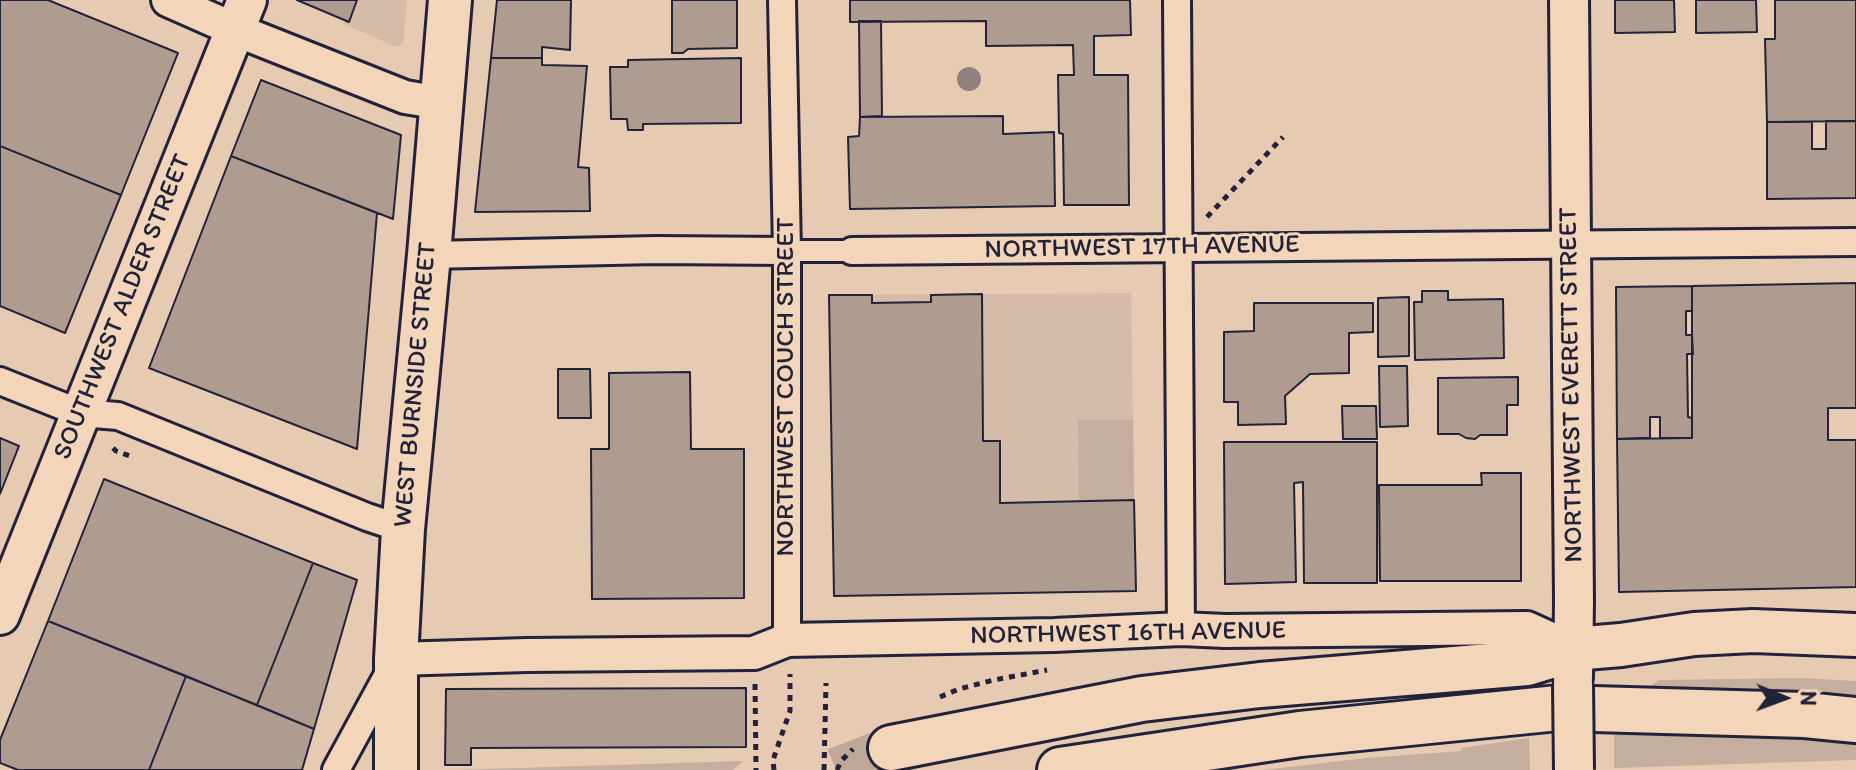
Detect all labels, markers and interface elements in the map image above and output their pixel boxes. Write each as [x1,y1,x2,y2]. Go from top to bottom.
street label: SOUTHWEST ALDER STREET [47,150,199,464]
street label: NORTHWEST EVERETT STREET [1553,207,1591,563]
street label: NORTHWEST COUCH STREET [770,217,802,557]
street label: NORTHWEST 17TH AVENUE [984,230,1300,266]
street label: WEST BURNSIDE STREET [388,241,444,529]
street label: NORTHWEST 16TH AVENUE [970,616,1286,652]
north arrow [1744,658,1824,738]
text: N [1795,691,1822,706]

